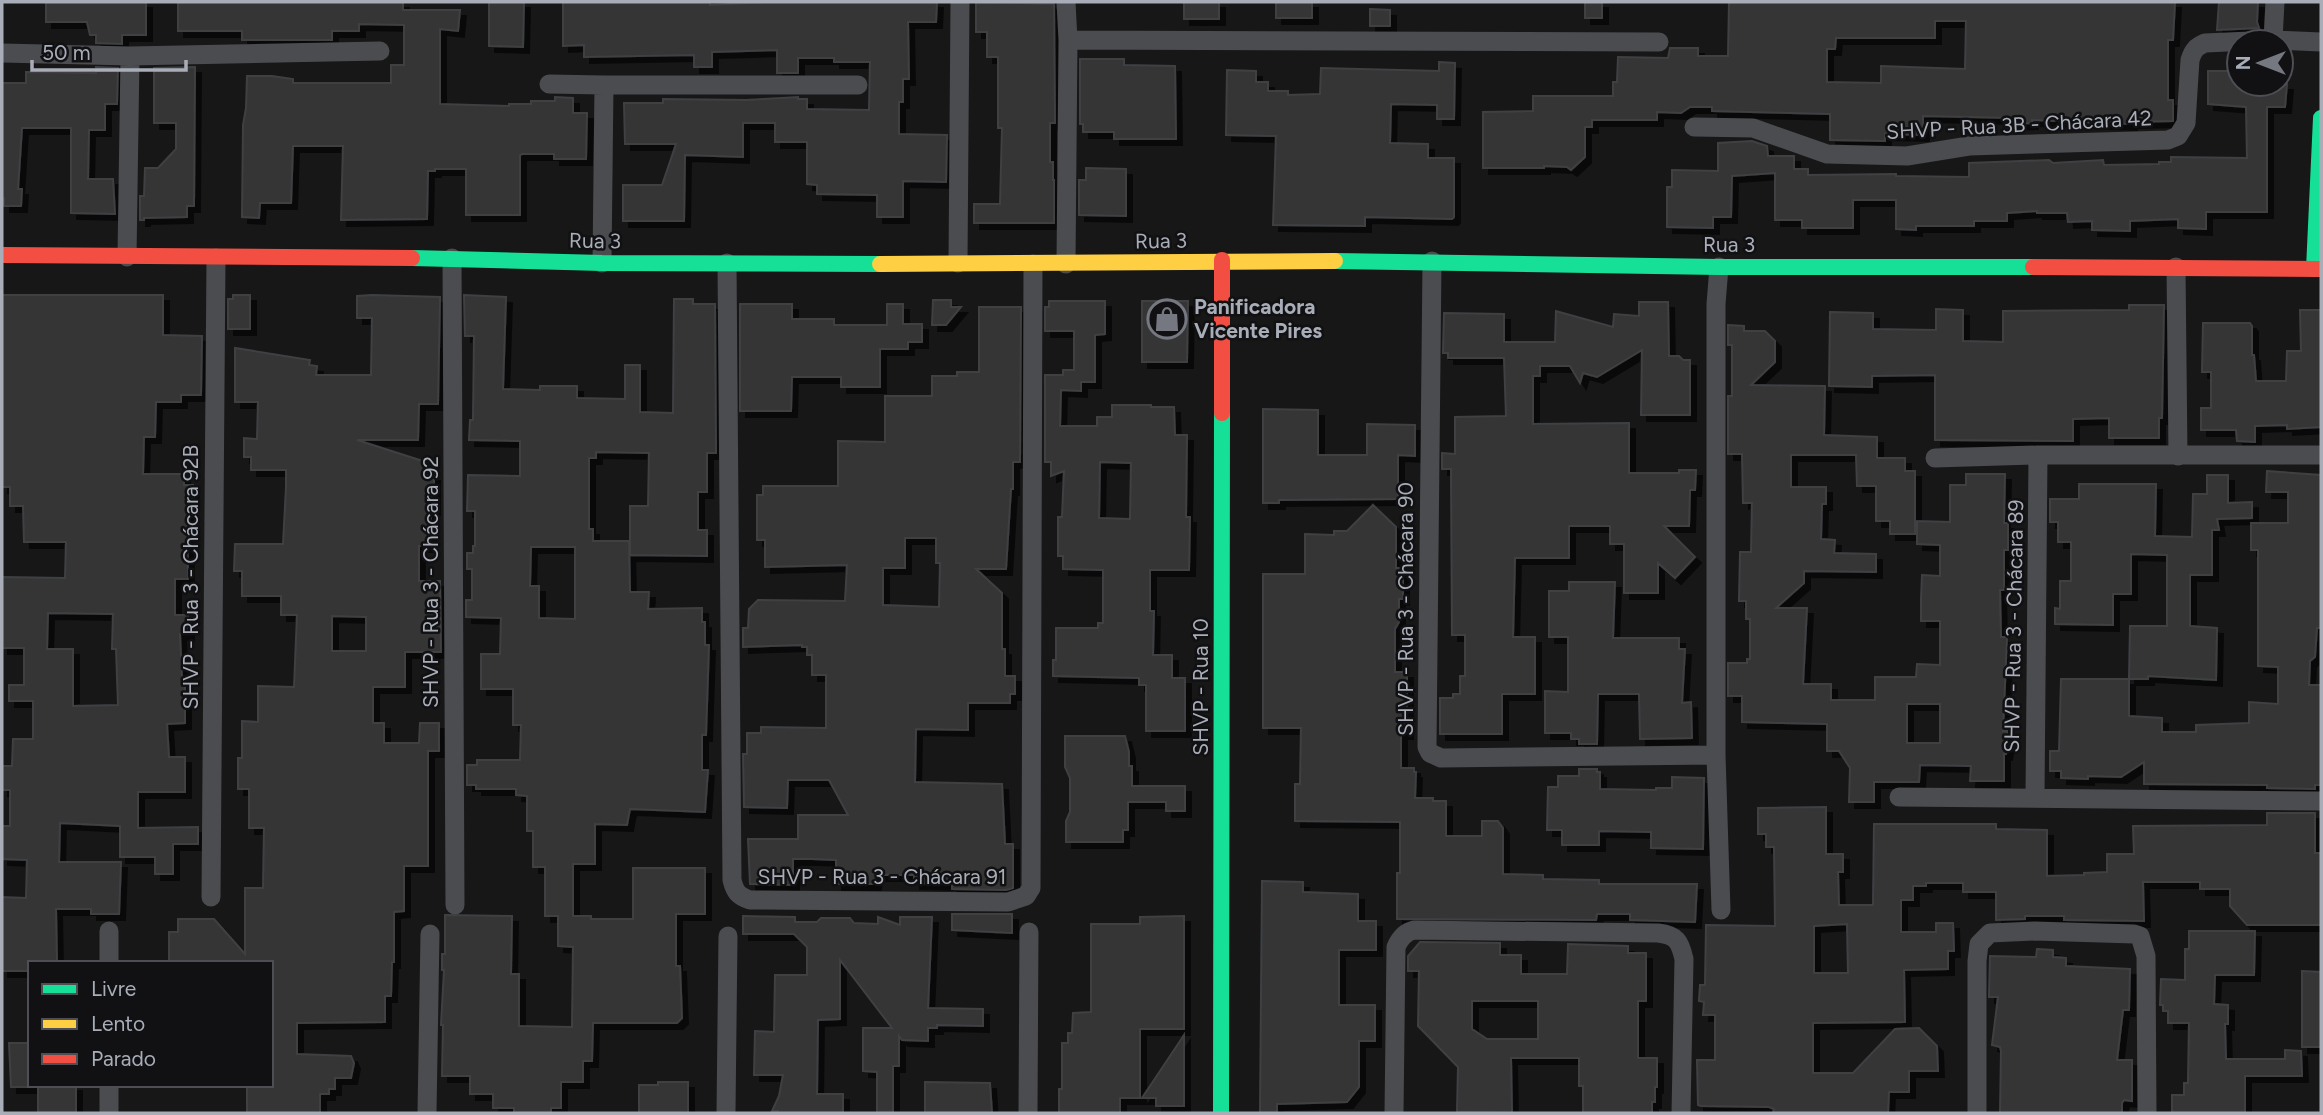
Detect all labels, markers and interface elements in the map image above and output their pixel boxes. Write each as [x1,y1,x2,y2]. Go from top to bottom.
scale bar [32,28,186,72]
north arrow [2225,28,2295,98]
text: 50 m [42,40,91,65]
text: N [2232,56,2255,70]
street label: SHVP - Rua 3B - Chácara 42 [1885,105,2152,144]
street label: Rua 3 [569,228,621,253]
street label: Rua 3 [1135,228,1187,253]
street label: Rua 3 [1703,232,1755,257]
place label: Panificadora Vicente Pires [1194,294,1322,343]
shop icon: Panificadora Vicente Pires [1146,298,1188,340]
street label: SHVP - Rua 3 - Chácara 92B [178,445,203,709]
street label: SHVP - Rua 3 - Chácara 92 [418,456,443,708]
street label: SHVP - Rua 3 - Chácara 90 [1393,482,1418,736]
street label: SHVP - Rua 3 - Chácara 89 [1999,499,2028,753]
street label: SHVP - Rua 10 [1188,618,1213,756]
street label: SHVP - Rua 3 - Chácara 91 [758,864,1007,889]
legend [28,961,273,1087]
text: Livre [91,976,136,1001]
text: Lento [91,1011,145,1036]
text: Parado [91,1046,156,1071]

